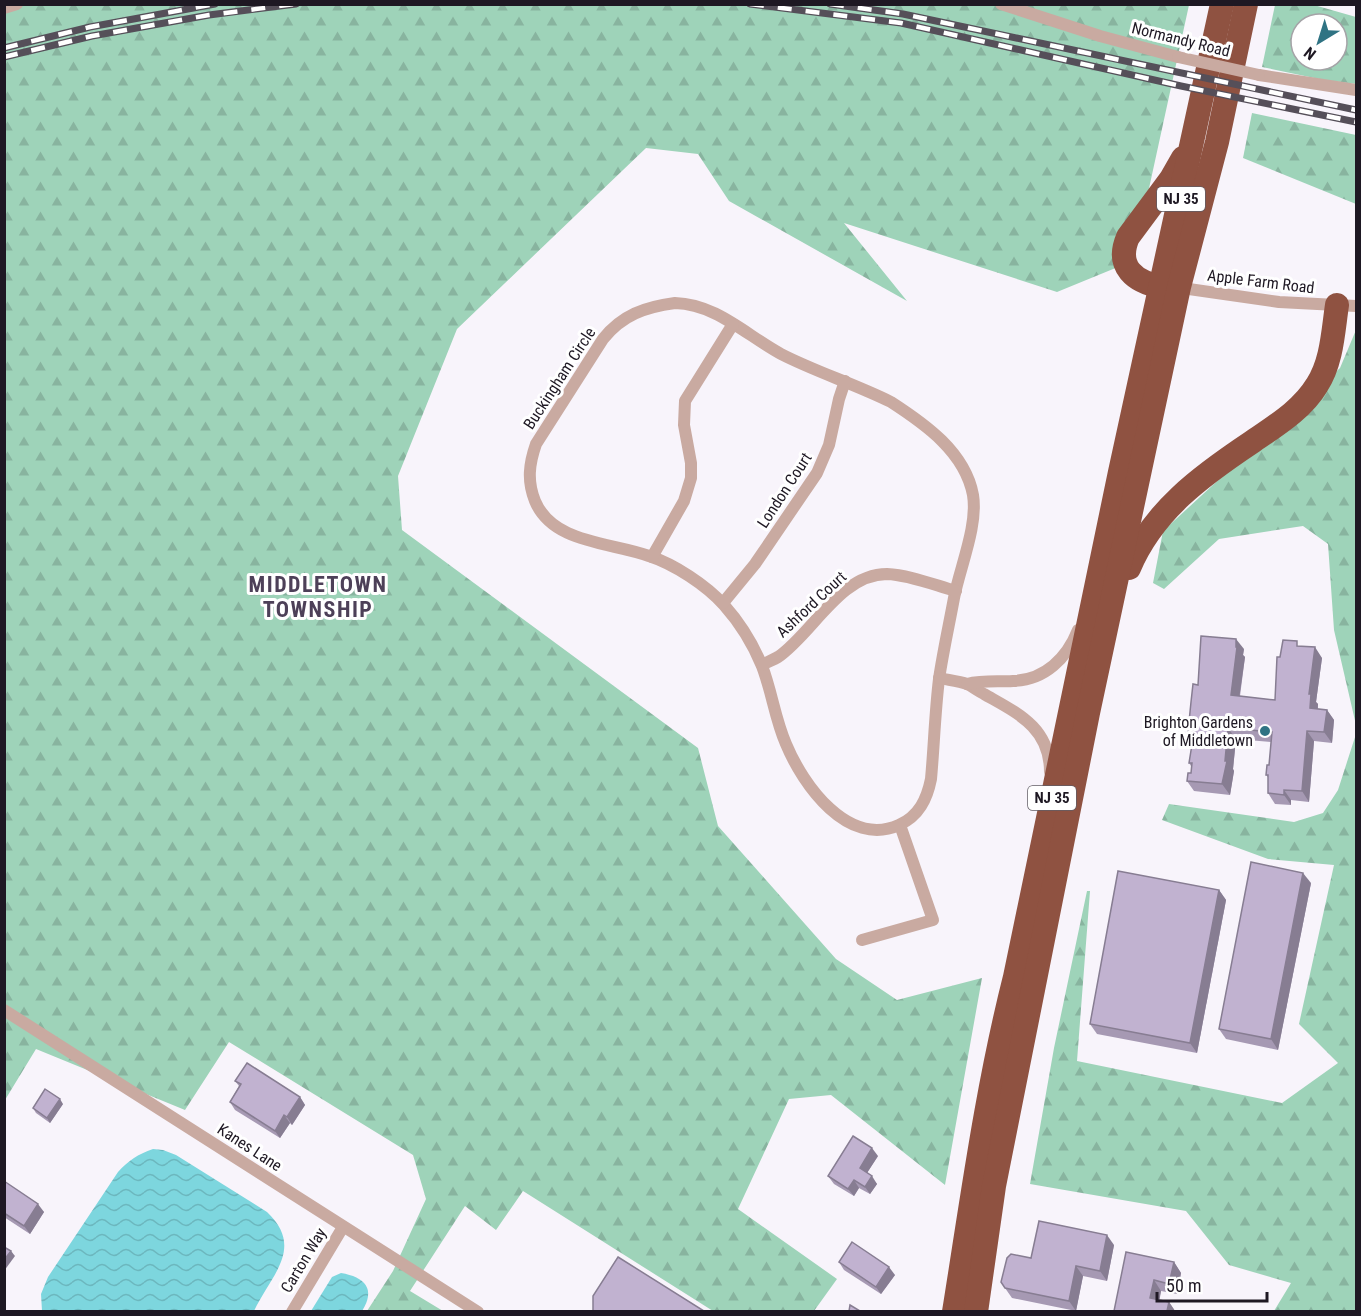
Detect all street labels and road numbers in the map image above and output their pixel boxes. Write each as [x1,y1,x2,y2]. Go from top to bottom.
street label: Normandy Road [1130,18,1232,61]
road number: NJ 35 [1157,187,1205,211]
street label: Apple Farm Road [1206,266,1316,297]
street label: Buckingham Circle [519,324,599,433]
street label: London Court [753,449,816,531]
street label: Ashford Court [772,567,850,641]
road number: NJ 35 [1028,786,1076,810]
street label: Kanes Lane [214,1120,286,1175]
street label: Carton Way [277,1224,330,1296]

